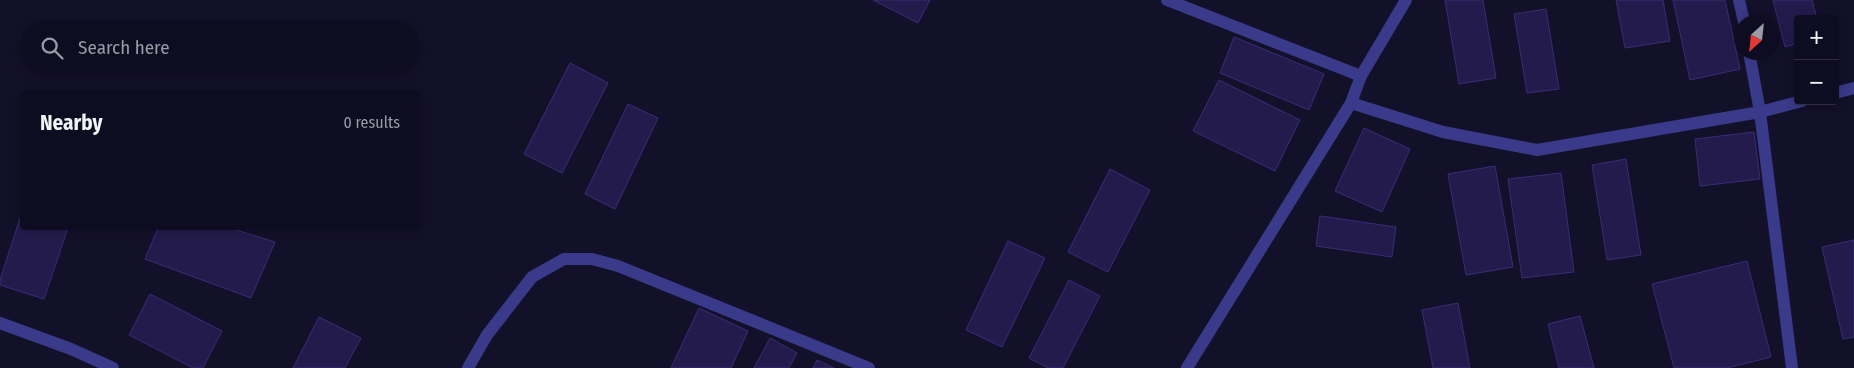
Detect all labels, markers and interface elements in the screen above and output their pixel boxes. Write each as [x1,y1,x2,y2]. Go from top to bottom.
north arrow [1734,15,1779,60]
map controls [1794,15,1839,105]
button: + [1794,15,1839,60]
search box [20,20,420,75]
icon: search [38,34,66,62]
text: Search here [78,36,170,59]
button: − [1794,60,1839,105]
text: Nearby [40,110,102,136]
text: 0 results [343,113,400,132]

